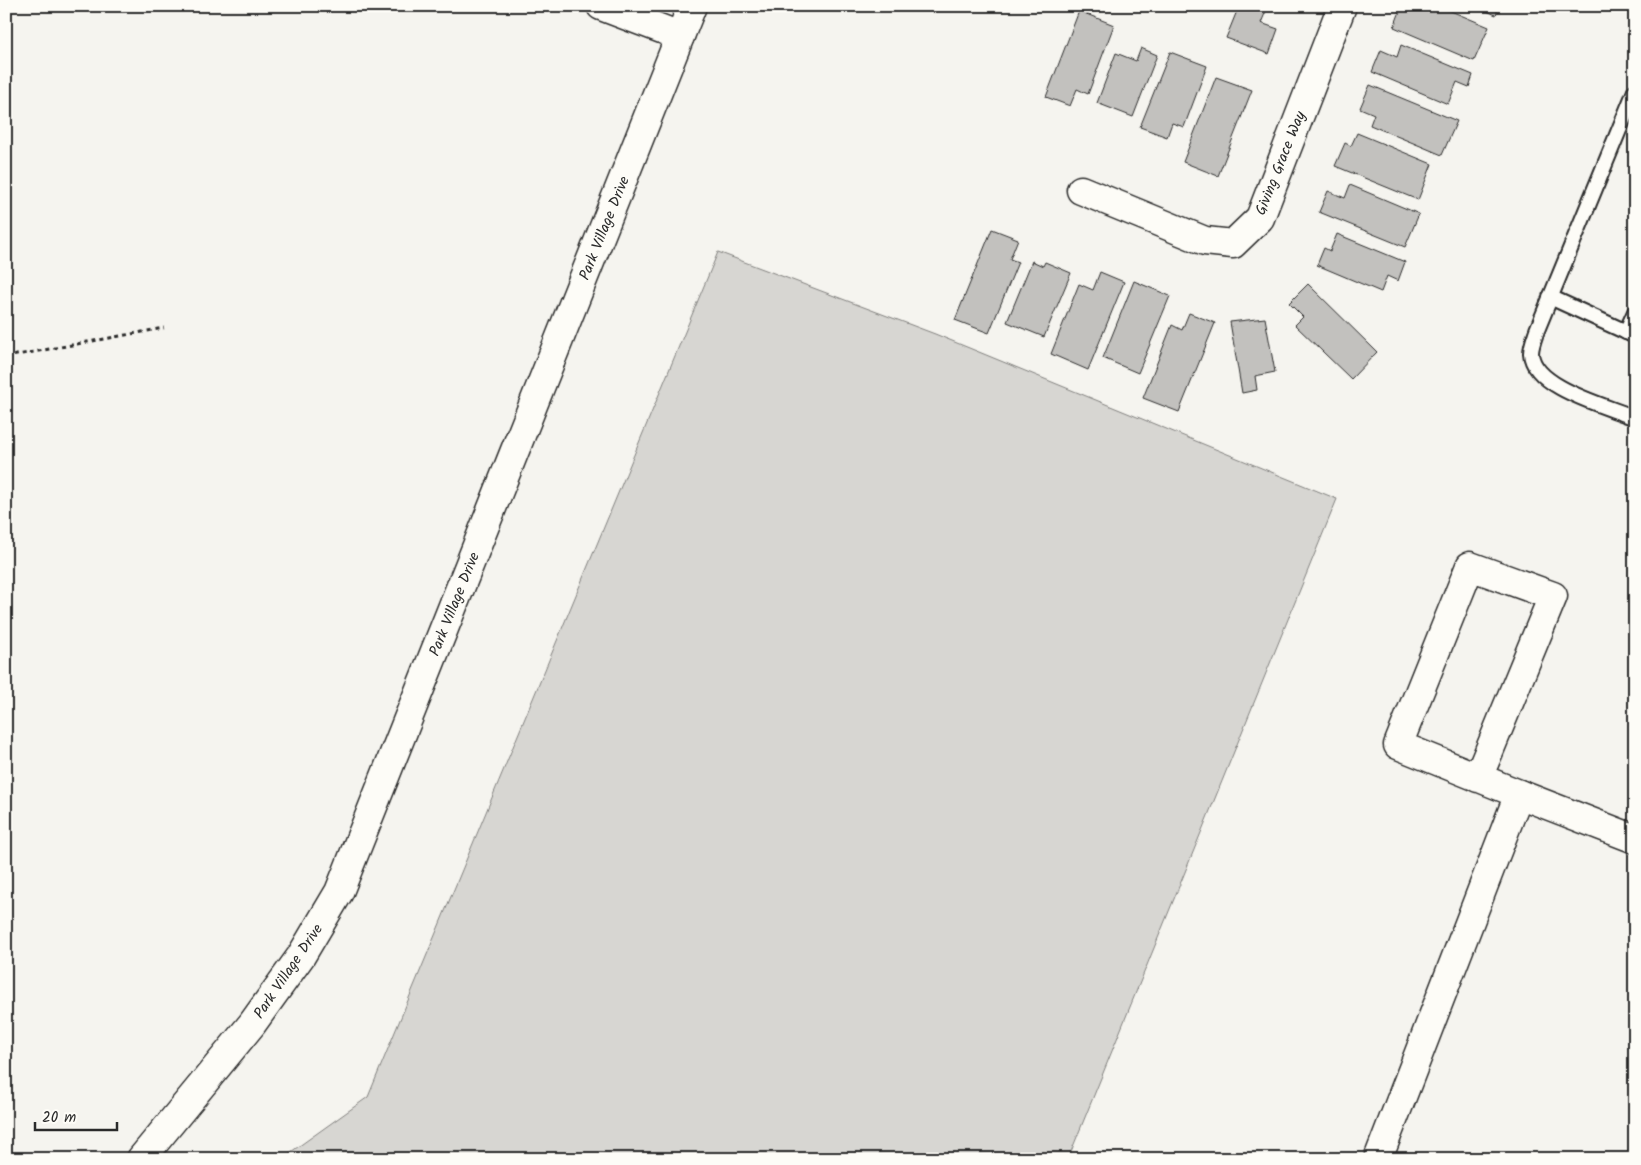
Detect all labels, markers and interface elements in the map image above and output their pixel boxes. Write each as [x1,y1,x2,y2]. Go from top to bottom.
street label: Giving Grace Way [1249,107,1313,219]
street label: Park Village Drive [573,173,637,284]
street label: Park Village Drive [423,549,487,660]
street label: Park Village Drive [248,919,330,1024]
scale bar [35,1100,118,1132]
text: 20 m [42,1106,76,1130]

